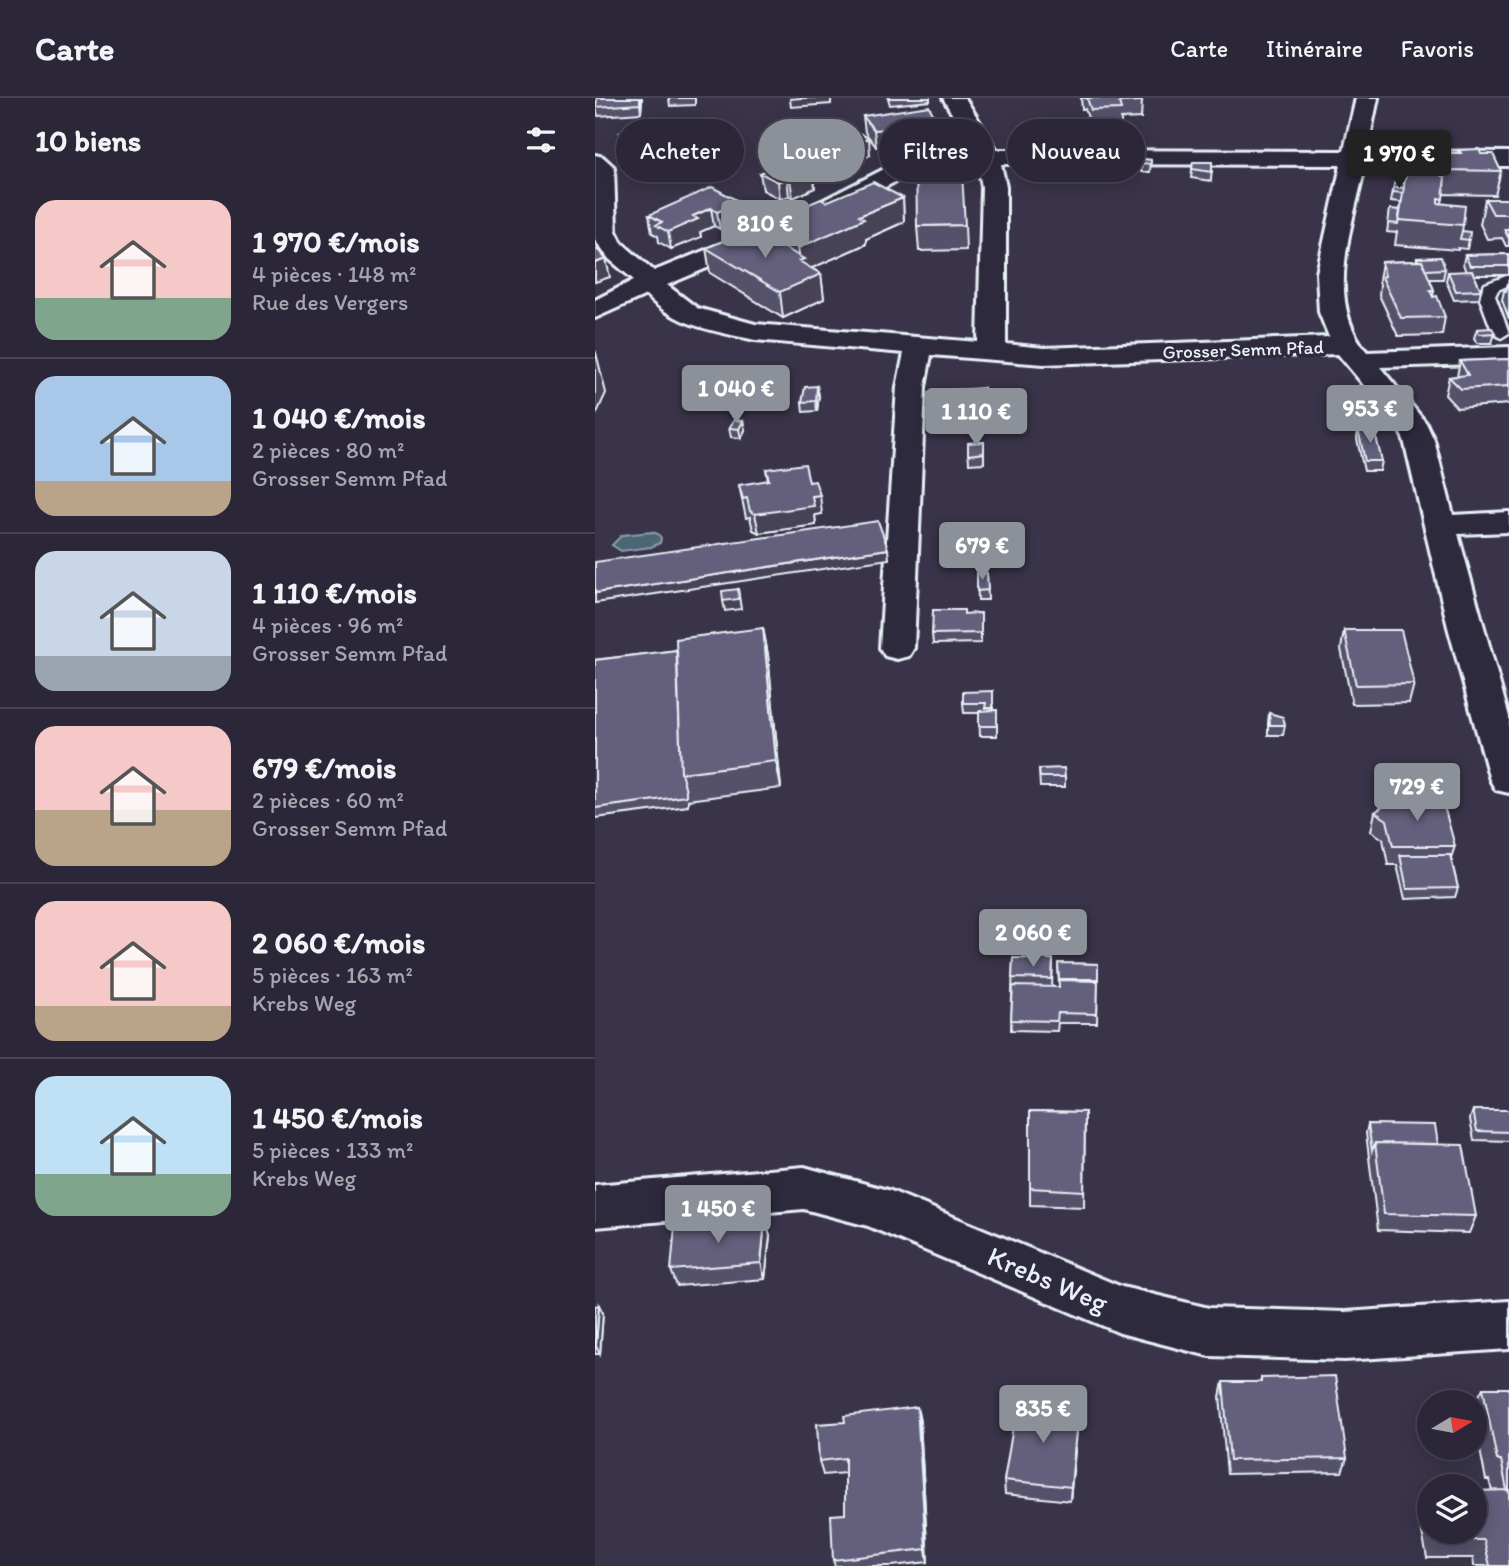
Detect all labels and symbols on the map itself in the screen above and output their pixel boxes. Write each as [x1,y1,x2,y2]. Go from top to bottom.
pin: 1 970 € [1334,130,1464,190]
pin: 810 € [716,200,814,260]
street label: Grosser Semm Pfad [1162,335,1324,364]
pin: 1 040 € [671,366,801,425]
pin: 953 € [1321,386,1419,445]
pin: 1 110 € [911,388,1041,448]
pin: 679 € [933,522,1031,582]
pin: 729 € [1368,764,1466,823]
pin: 2 060 € [968,910,1098,969]
pin: 1 450 € [653,1186,783,1245]
street label: Krebs Weg [983,1239,1114,1320]
pin: 835 € [994,1386,1092,1445]
north arrow [1417,1390,1487,1460]

